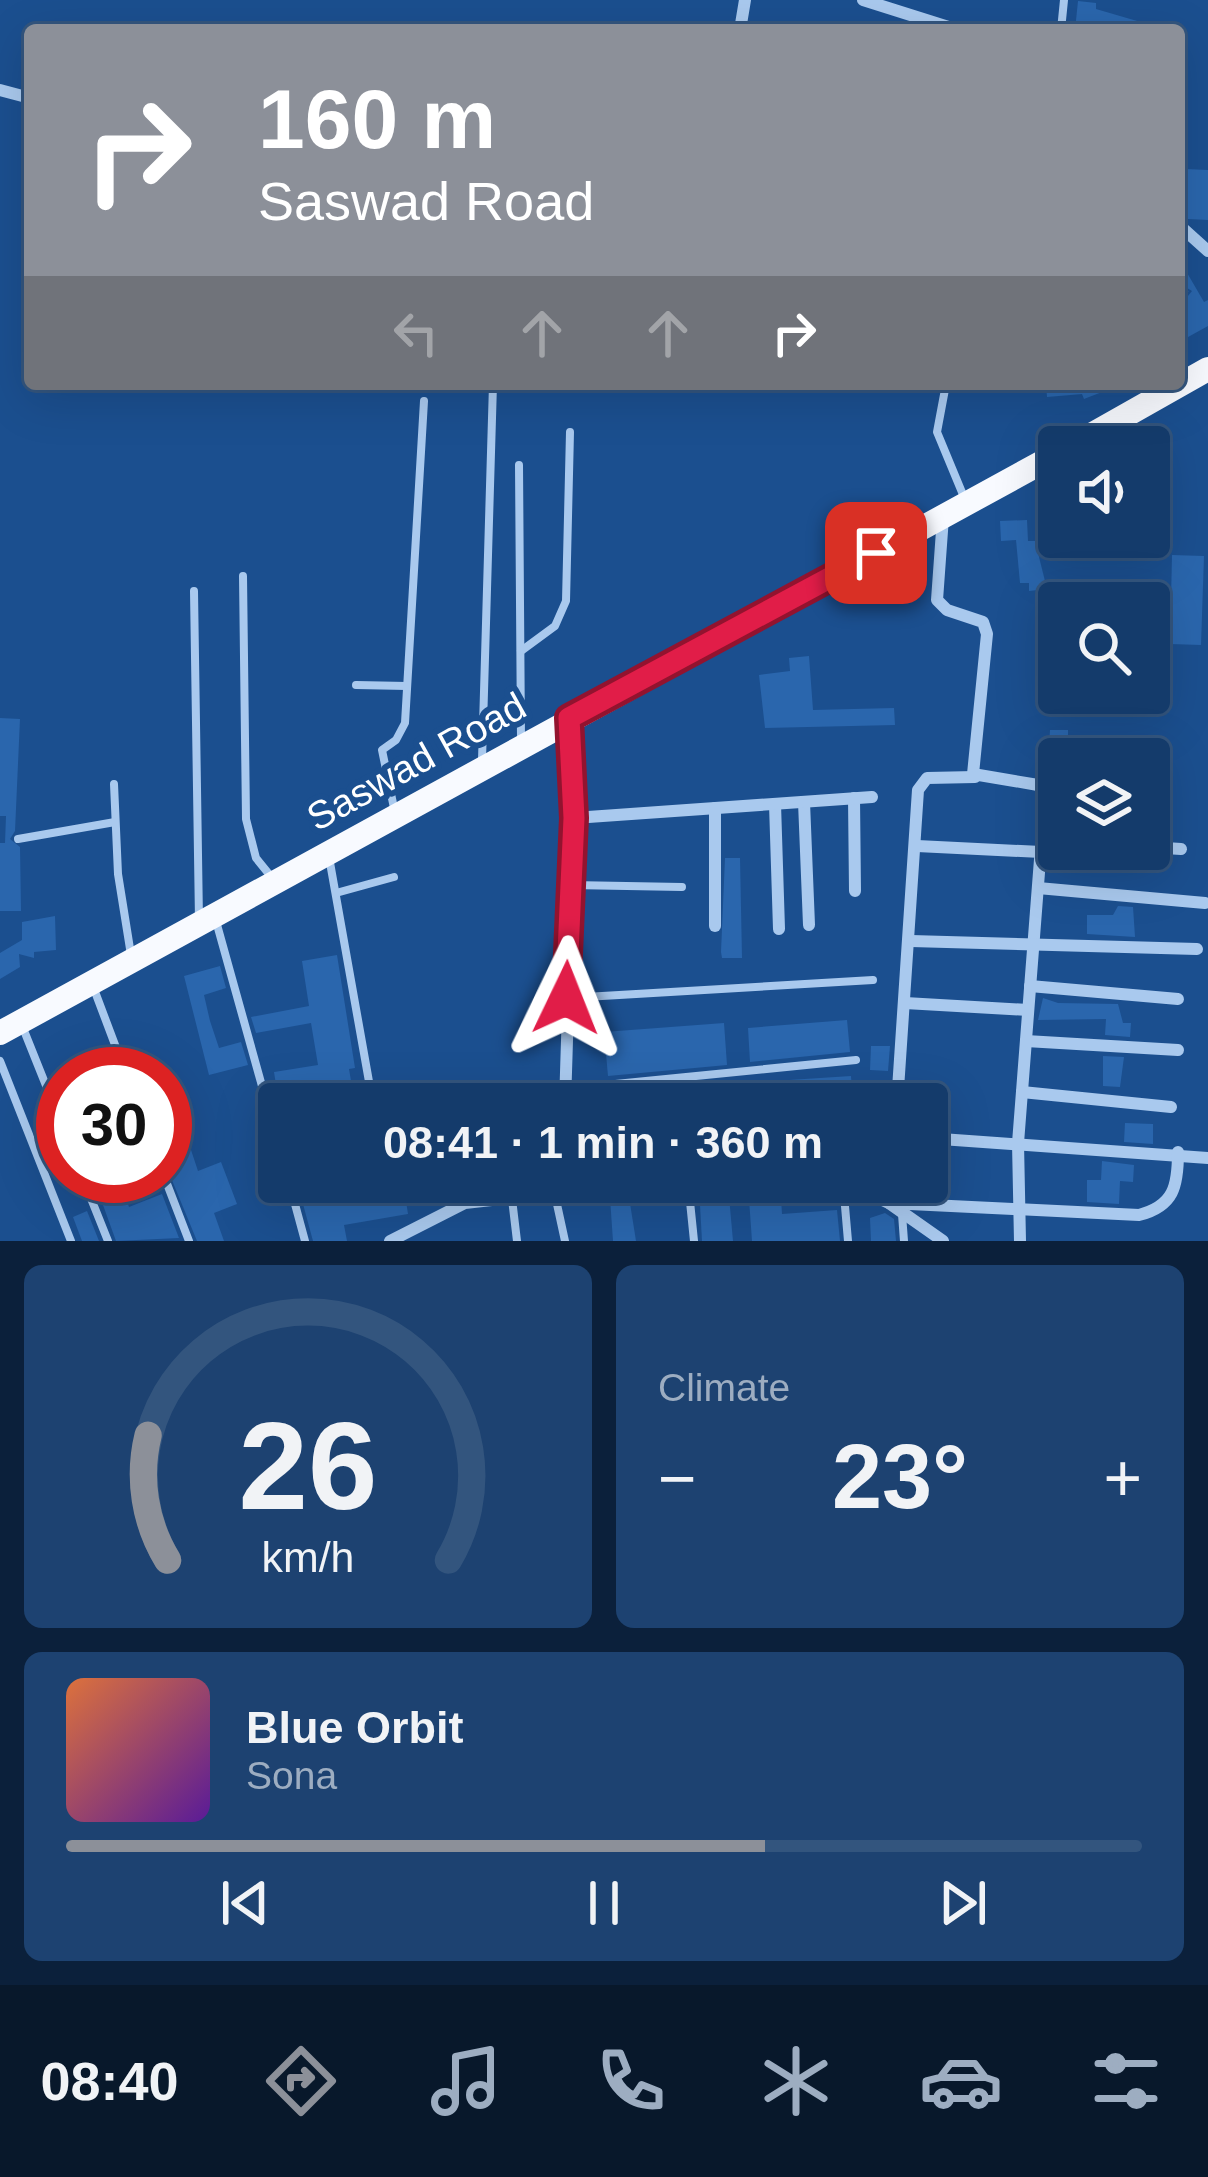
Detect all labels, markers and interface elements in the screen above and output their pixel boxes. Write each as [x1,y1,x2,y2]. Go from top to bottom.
icon: right [60,72,216,228]
text: 160 m [258,72,496,166]
text: Saswad Road [258,171,594,231]
icon: left [383,300,449,366]
icon: ahead [509,300,575,366]
icon: ahead [635,300,701,366]
icon: right [761,300,827,366]
map controls [1038,426,1170,870]
button: sound [1038,426,1170,558]
pin [825,502,927,604]
icon: arrive [843,520,909,586]
button: search [1038,582,1170,714]
street label: Saswad Road [300,684,533,839]
button: layers [1038,738,1170,870]
position arrow [503,935,629,1061]
speed limit sign: 30 [36,1047,192,1203]
text: 08:41 · 1 min · 360 m [383,1117,823,1168]
text: Climate [658,1366,790,1409]
text: 26 [239,1396,377,1535]
text: 23° [832,1427,968,1527]
text: − [658,1441,697,1515]
text: + [1103,1441,1142,1515]
text: km/h [262,1532,354,1580]
text: Blue Orbit [246,1702,464,1753]
text: Sona [246,1754,337,1797]
icon: previous [212,1870,278,1936]
icon: pause [571,1870,637,1936]
icon: next [930,1870,996,1936]
icon: directions [259,2039,343,2123]
icon: music [424,2039,508,2123]
icon: phone [589,2039,673,2123]
icon: climate [754,2039,838,2123]
icon: car [919,2039,1003,2123]
icon: filters [1084,2039,1168,2123]
text: 08:40 [40,2051,179,2111]

